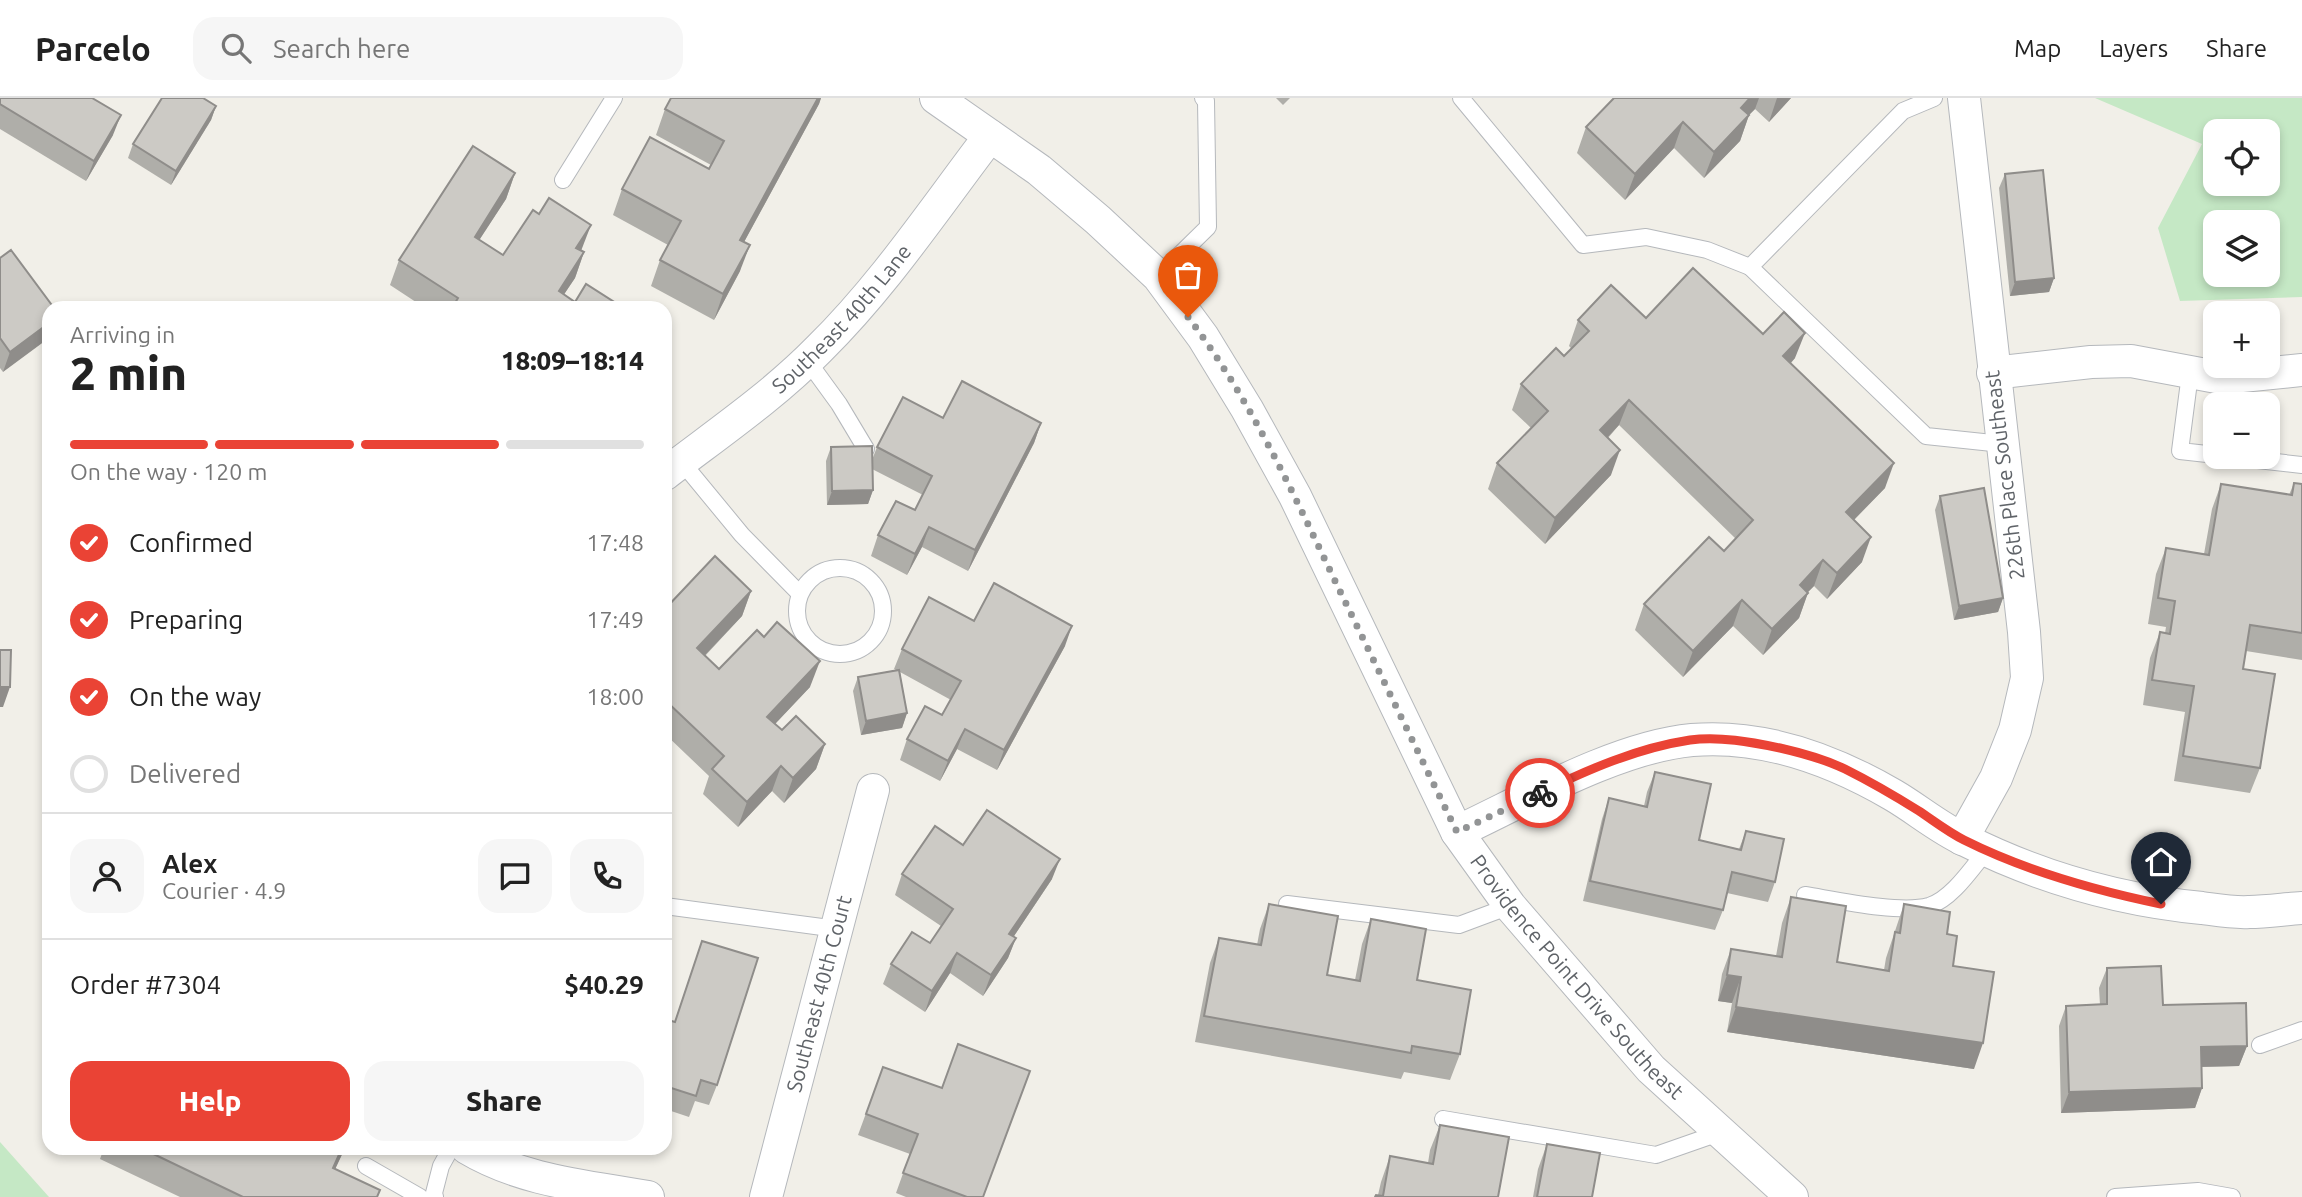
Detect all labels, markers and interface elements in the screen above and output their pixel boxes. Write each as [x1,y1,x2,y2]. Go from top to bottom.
search box [193,17,683,80]
icon: search [217,29,255,67]
text: Parcelo [35,30,151,67]
text: Search here [273,34,410,63]
text: Map [2014,35,2061,62]
text: Layers [2099,35,2168,62]
text: Share [2206,35,2267,62]
map controls [2203,119,2280,469]
button: locate [2203,119,2280,196]
button: layers [2203,210,2280,287]
street label: Southeast 40th Lane [767,239,916,398]
pin [1158,245,1218,317]
icon: bag [1169,256,1207,294]
button: + [2203,301,2280,378]
text: Arriving in [70,322,175,347]
text: 18:09–18:14 [501,346,644,375]
text: 2 min [70,347,187,399]
street label: 226th Place Southeast [1979,369,2029,581]
button: − [2203,392,2280,469]
text: On the way · 120 m [70,459,267,484]
icon: check [70,524,108,562]
text: Confirmed [129,528,253,557]
text: 17:48 [586,530,644,555]
icon: check [70,601,108,639]
text: Preparing [129,605,243,634]
text: 17:49 [586,607,644,632]
icon: check [70,678,108,716]
text: On the way [129,682,261,711]
text: 18:00 [586,684,644,709]
courier [1505,758,1575,828]
text: Delivered [129,759,241,788]
icon: bike [1521,774,1559,812]
pin [2131,832,2191,904]
button: person [70,839,144,913]
button: chat [478,839,552,913]
button: phone [570,839,644,913]
icon: home [2142,843,2180,881]
text: Alex [162,849,217,878]
street label: Providence Point Drive Southeast [1466,850,1689,1103]
text: Courier · 4.9 [162,878,286,903]
street label: Southeast 40th Court [781,893,856,1095]
text: Order #7304 [70,970,221,999]
text: $40.29 [564,970,644,999]
button: Help [70,1061,350,1141]
button: Share [364,1061,644,1141]

